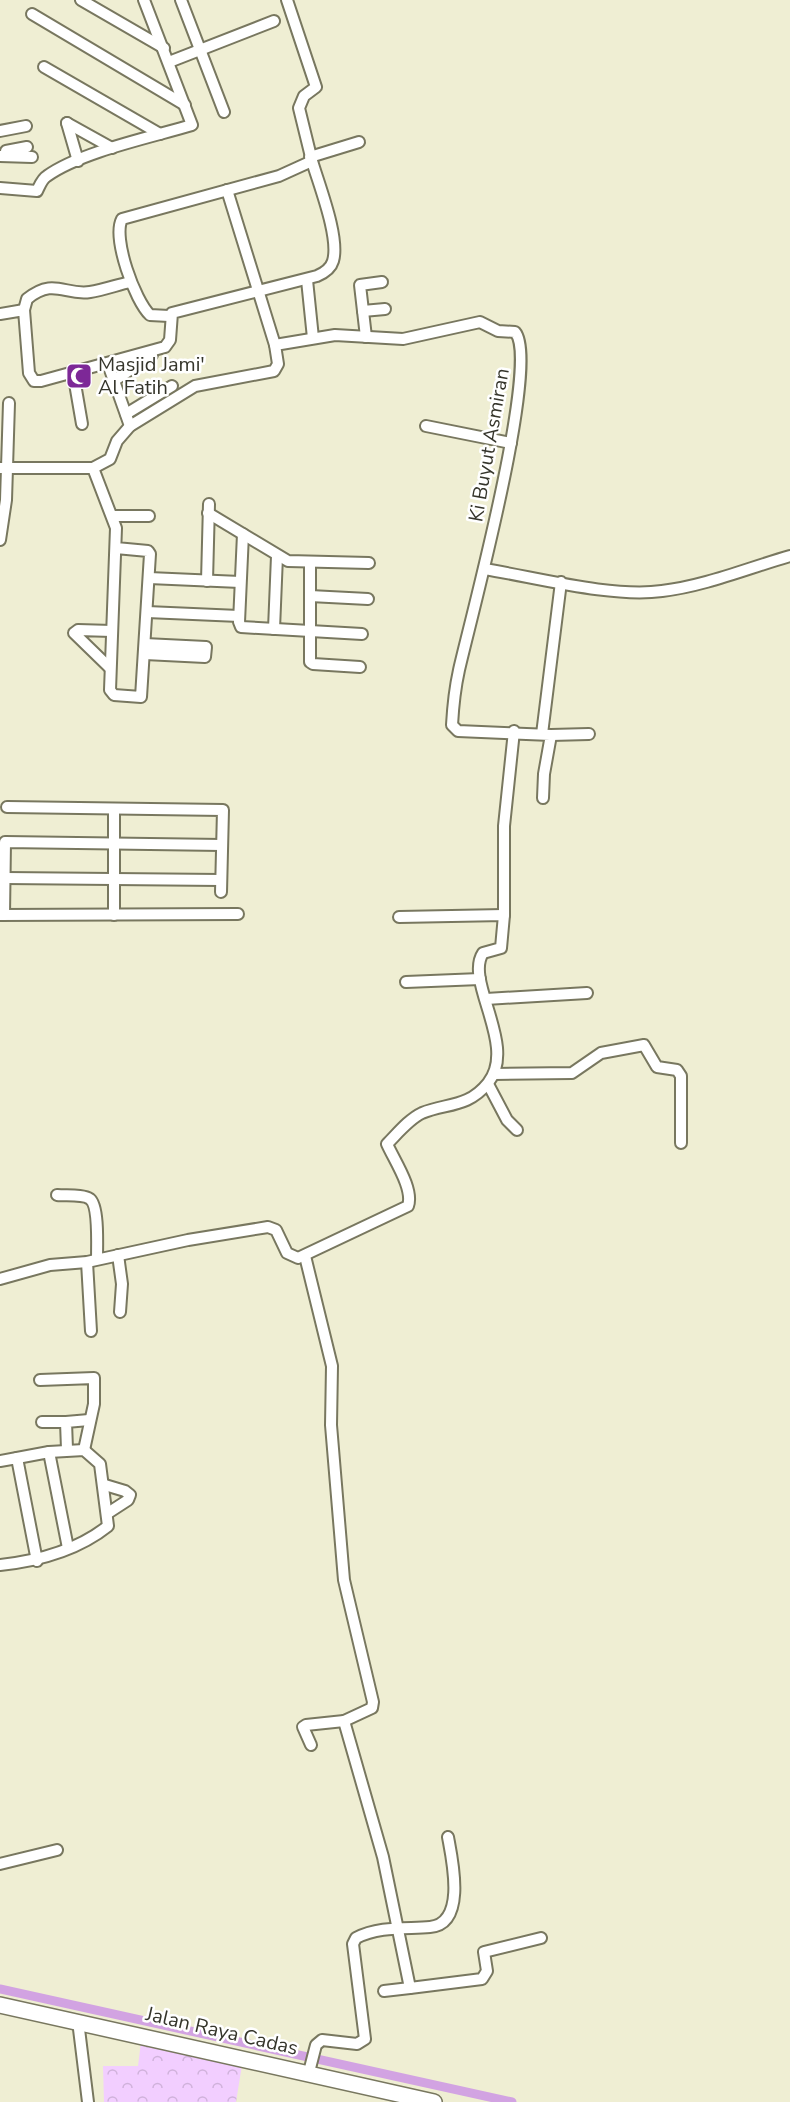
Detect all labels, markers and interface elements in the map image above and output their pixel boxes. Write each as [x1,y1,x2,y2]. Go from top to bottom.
place label: Masjid Jami' Al Fatih [98,351,205,401]
mosque icon: Masjid Jami' Al Fatih [64,361,94,391]
street label: Ki Buyut Asmiran [462,366,516,524]
street label: Jalan Raya Cadas [142,2000,301,2062]

